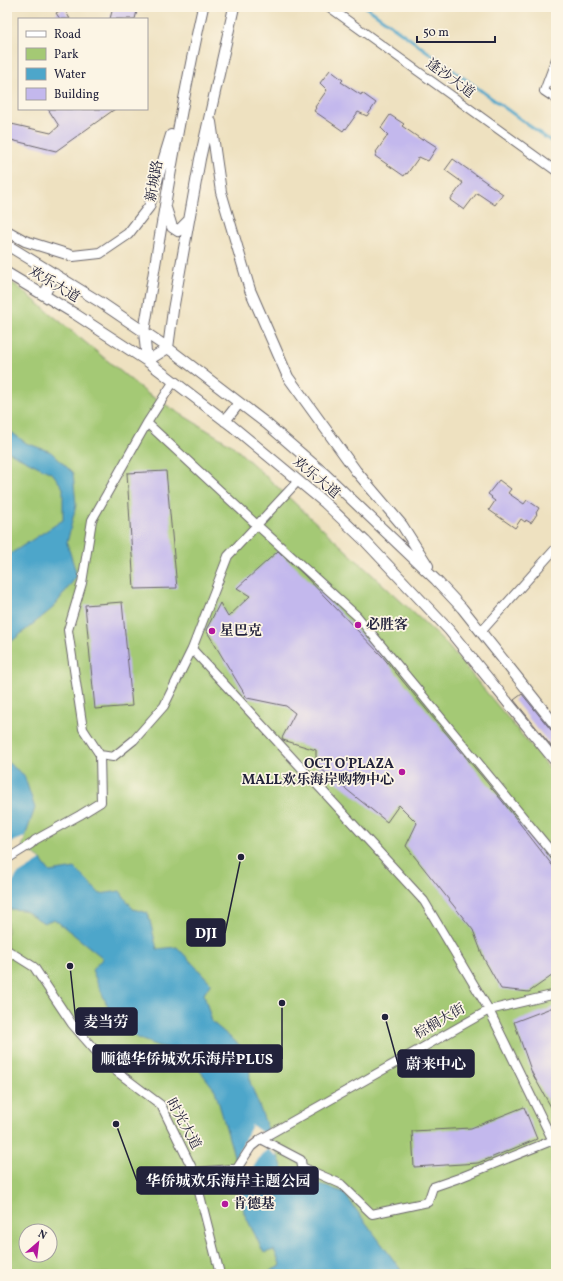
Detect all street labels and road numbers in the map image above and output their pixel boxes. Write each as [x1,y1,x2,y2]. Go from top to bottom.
street label: 逢沙大道 [422,55,478,103]
street label: 新城路 [142,159,168,203]
street label: 欢乐大道 [25,262,83,308]
street label: 欢乐大道 [288,453,344,503]
street label: 棕榈大街 [411,1000,469,1044]
street label: 时光大道 [161,1095,205,1153]

